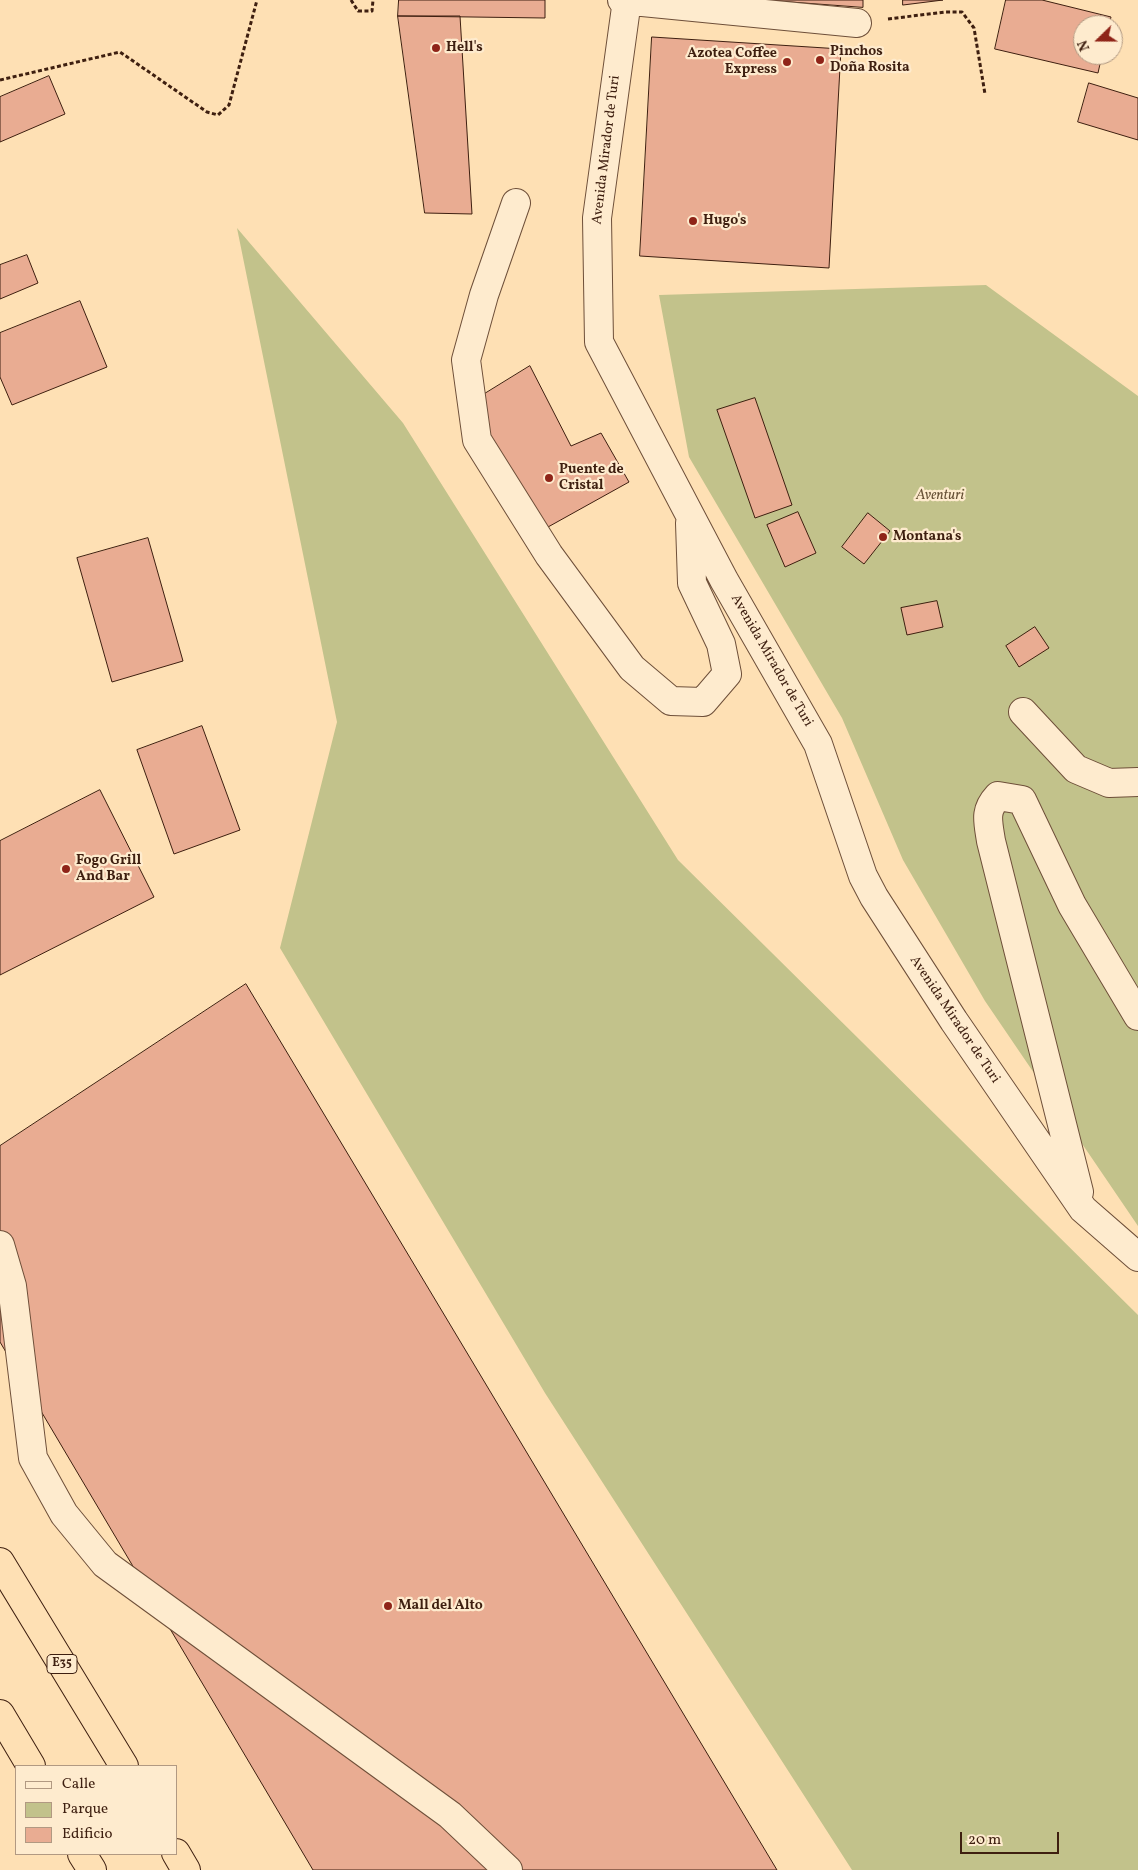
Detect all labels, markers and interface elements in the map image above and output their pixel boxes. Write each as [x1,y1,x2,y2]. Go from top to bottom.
north arrow [1073,15,1123,65]
text: N [1074,37,1095,54]
place label: Hell's [446,40,483,56]
marker: Hell's [430,42,442,54]
place label: Pinchos Doña Rosita [830,44,910,76]
place label: Azotea Coffee Express [687,46,777,78]
marker: Pinchos Doña Rosita [814,54,826,66]
marker: Azotea Coffee Express [781,56,793,68]
street label: Avenida Mirador de Turi [590,75,624,225]
place label: Hugo's [703,213,746,229]
marker: Hugo's [687,215,699,227]
place label: Puente de Cristal [559,462,624,494]
marker: Puente de Cristal [543,472,555,484]
park label: Aventuri [916,488,964,504]
place label: Montana's [893,529,961,545]
marker: Montana's [877,531,889,543]
street label: Avenida Mirador de Turi [726,592,816,730]
place label: Fogo Grill And Bar [76,853,141,886]
marker: Fogo Grill And Bar [60,863,72,875]
street label: Avenida Mirador de Turi [905,953,1003,1087]
place label: Mall del Alto [398,1598,483,1614]
marker: Mall del Alto [382,1600,394,1612]
road number: E35 [47,1655,77,1674]
legend [15,1765,178,1855]
text: Calle [62,1774,95,1795]
text: Parque [62,1799,108,1820]
scale bar [963,1822,1062,1854]
text: Edificio [62,1824,113,1845]
text: 20 m [968,1830,1001,1851]

